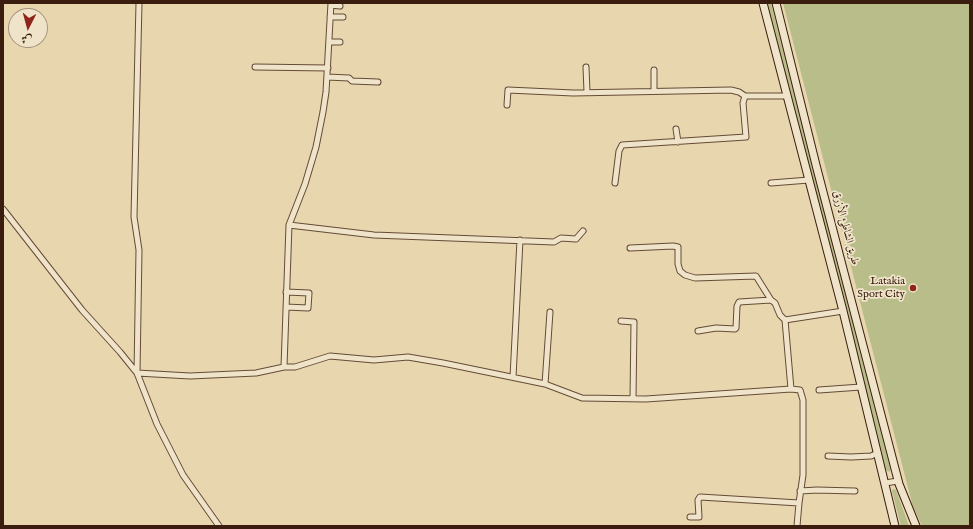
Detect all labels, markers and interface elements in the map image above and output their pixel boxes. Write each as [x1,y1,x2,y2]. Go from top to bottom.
north arrow [8,8,48,48]
text: ش [21,31,33,46]
street label: طريق الشاطئ الأزرق [829,189,861,267]
place label: Latakia Sport City [857,275,905,301]
marker: Latakia Sport City [908,283,918,293]

